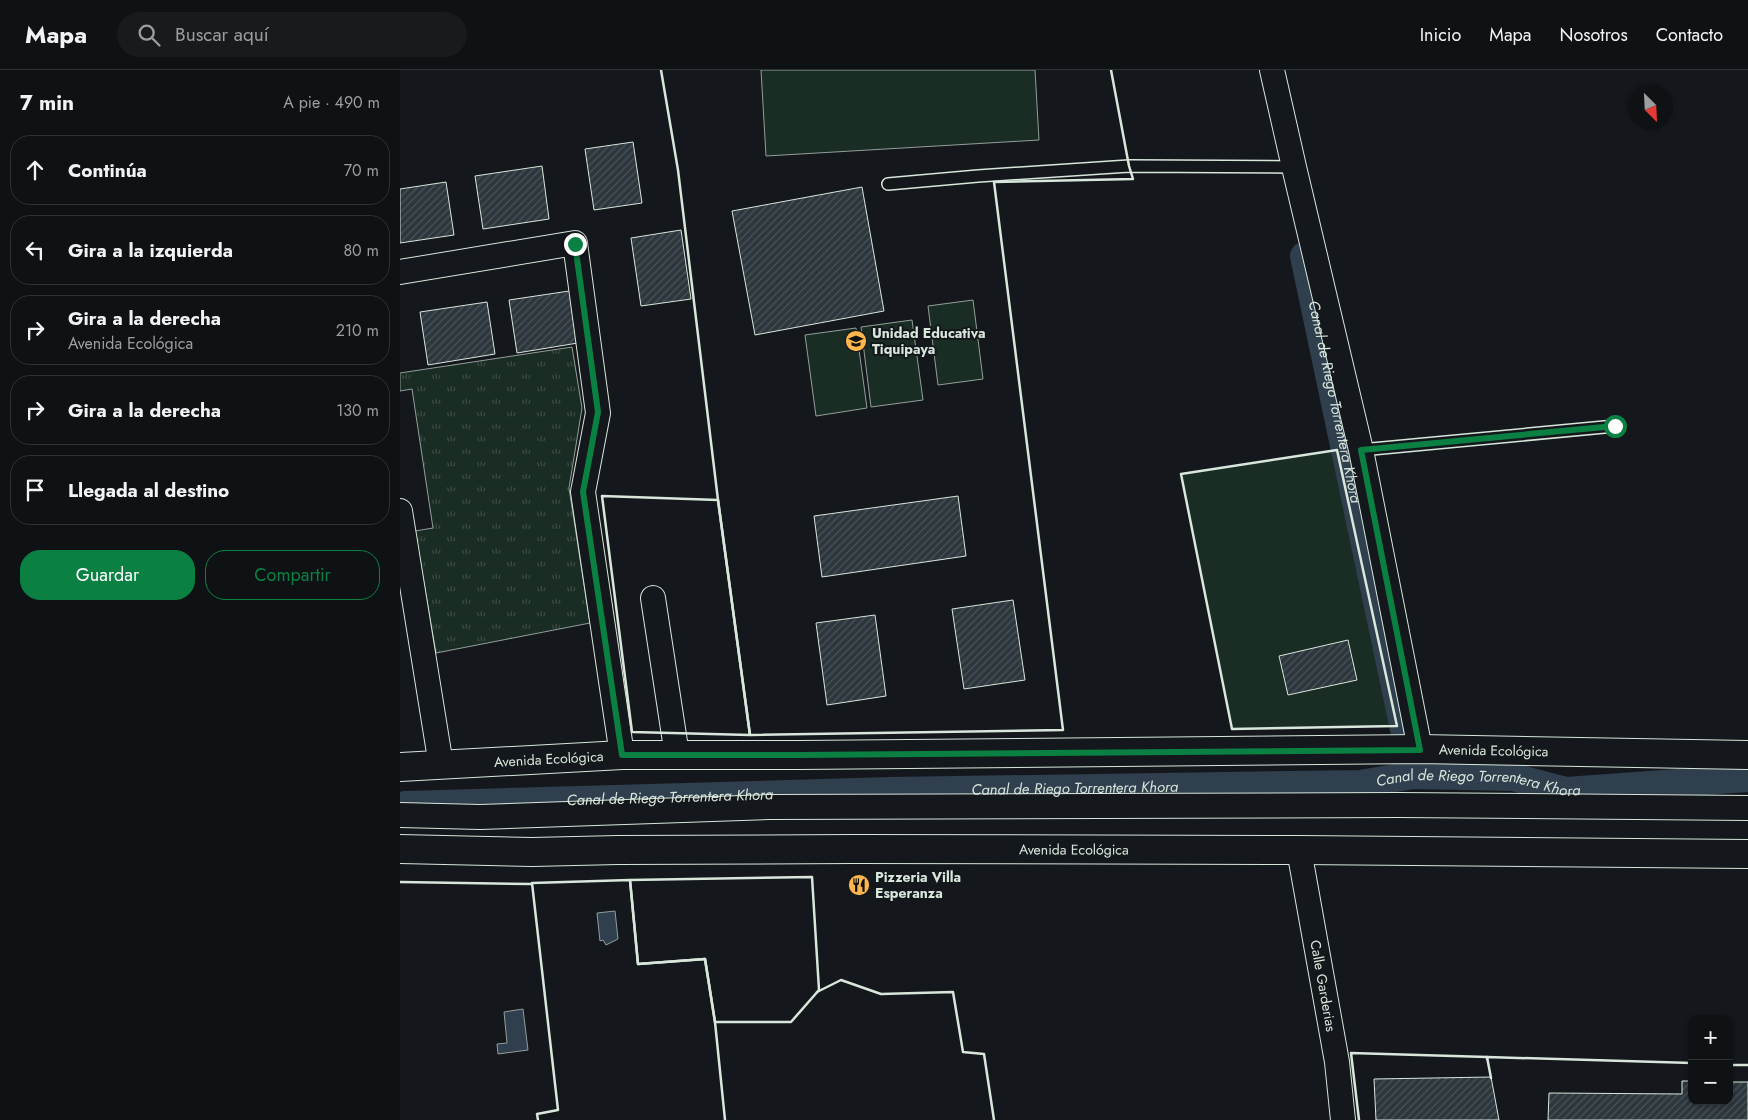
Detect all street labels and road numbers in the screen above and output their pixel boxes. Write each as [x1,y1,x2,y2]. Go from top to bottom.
street label: Avenida Ecológica [1439,739,1549,761]
street label: Avenida Ecológica [493,746,604,772]
street label: Avenida Ecológica [1019,839,1129,860]
street label: Calle Garderias [1305,938,1341,1034]

